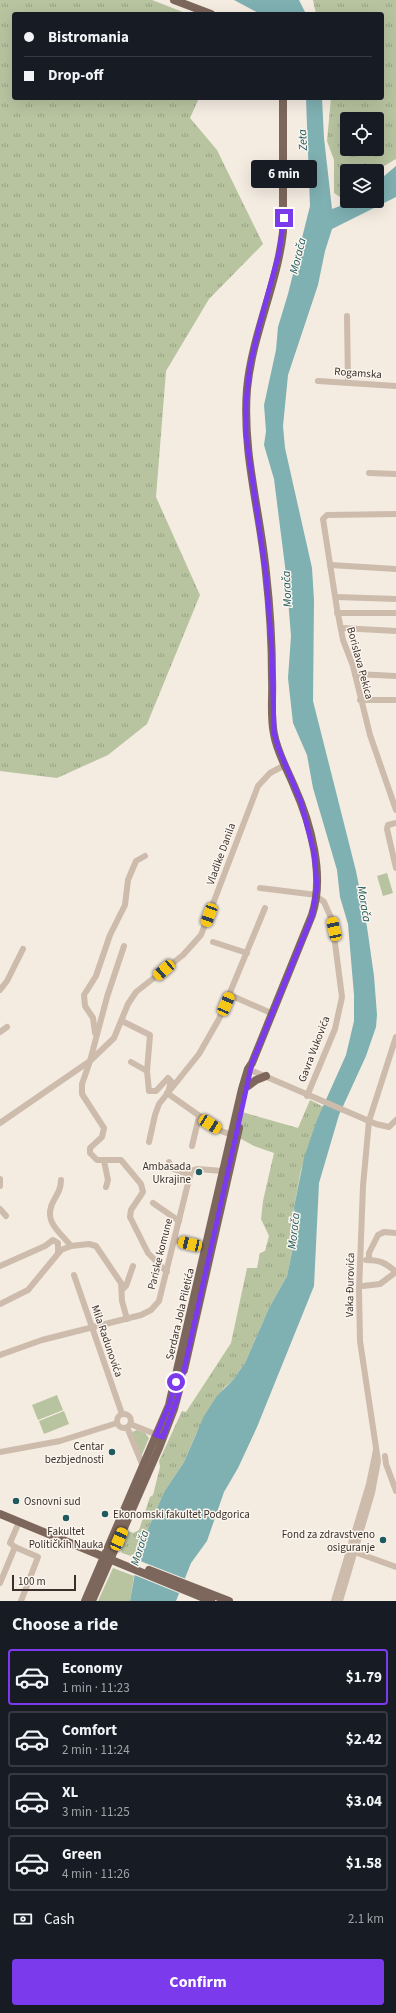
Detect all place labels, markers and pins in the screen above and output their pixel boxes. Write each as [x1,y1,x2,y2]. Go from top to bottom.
place label: Ambasada Ukrajine [143,1159,192,1187]
marker: Ambasada Ukrajine [194,1167,204,1177]
place label: Centar bezbjednosti [45,1439,104,1467]
marker: Centar bezbjednosti [107,1447,117,1457]
place label: Osnovni sud [24,1494,81,1509]
marker: Osnovni sud [11,1496,21,1506]
place label: Ekonomski fakultet Podgorica [113,1507,250,1522]
marker: Ekonomski fakultet Podgorica [100,1509,110,1519]
marker: Fakultet Političkih Nauka [61,1513,71,1523]
place label: Fakultet Političkih Nauka [29,1524,103,1552]
place label: Fond za zdravstveno osiguranje [282,1527,376,1555]
marker: Fond za zdravstveno osiguranje [378,1535,388,1545]

